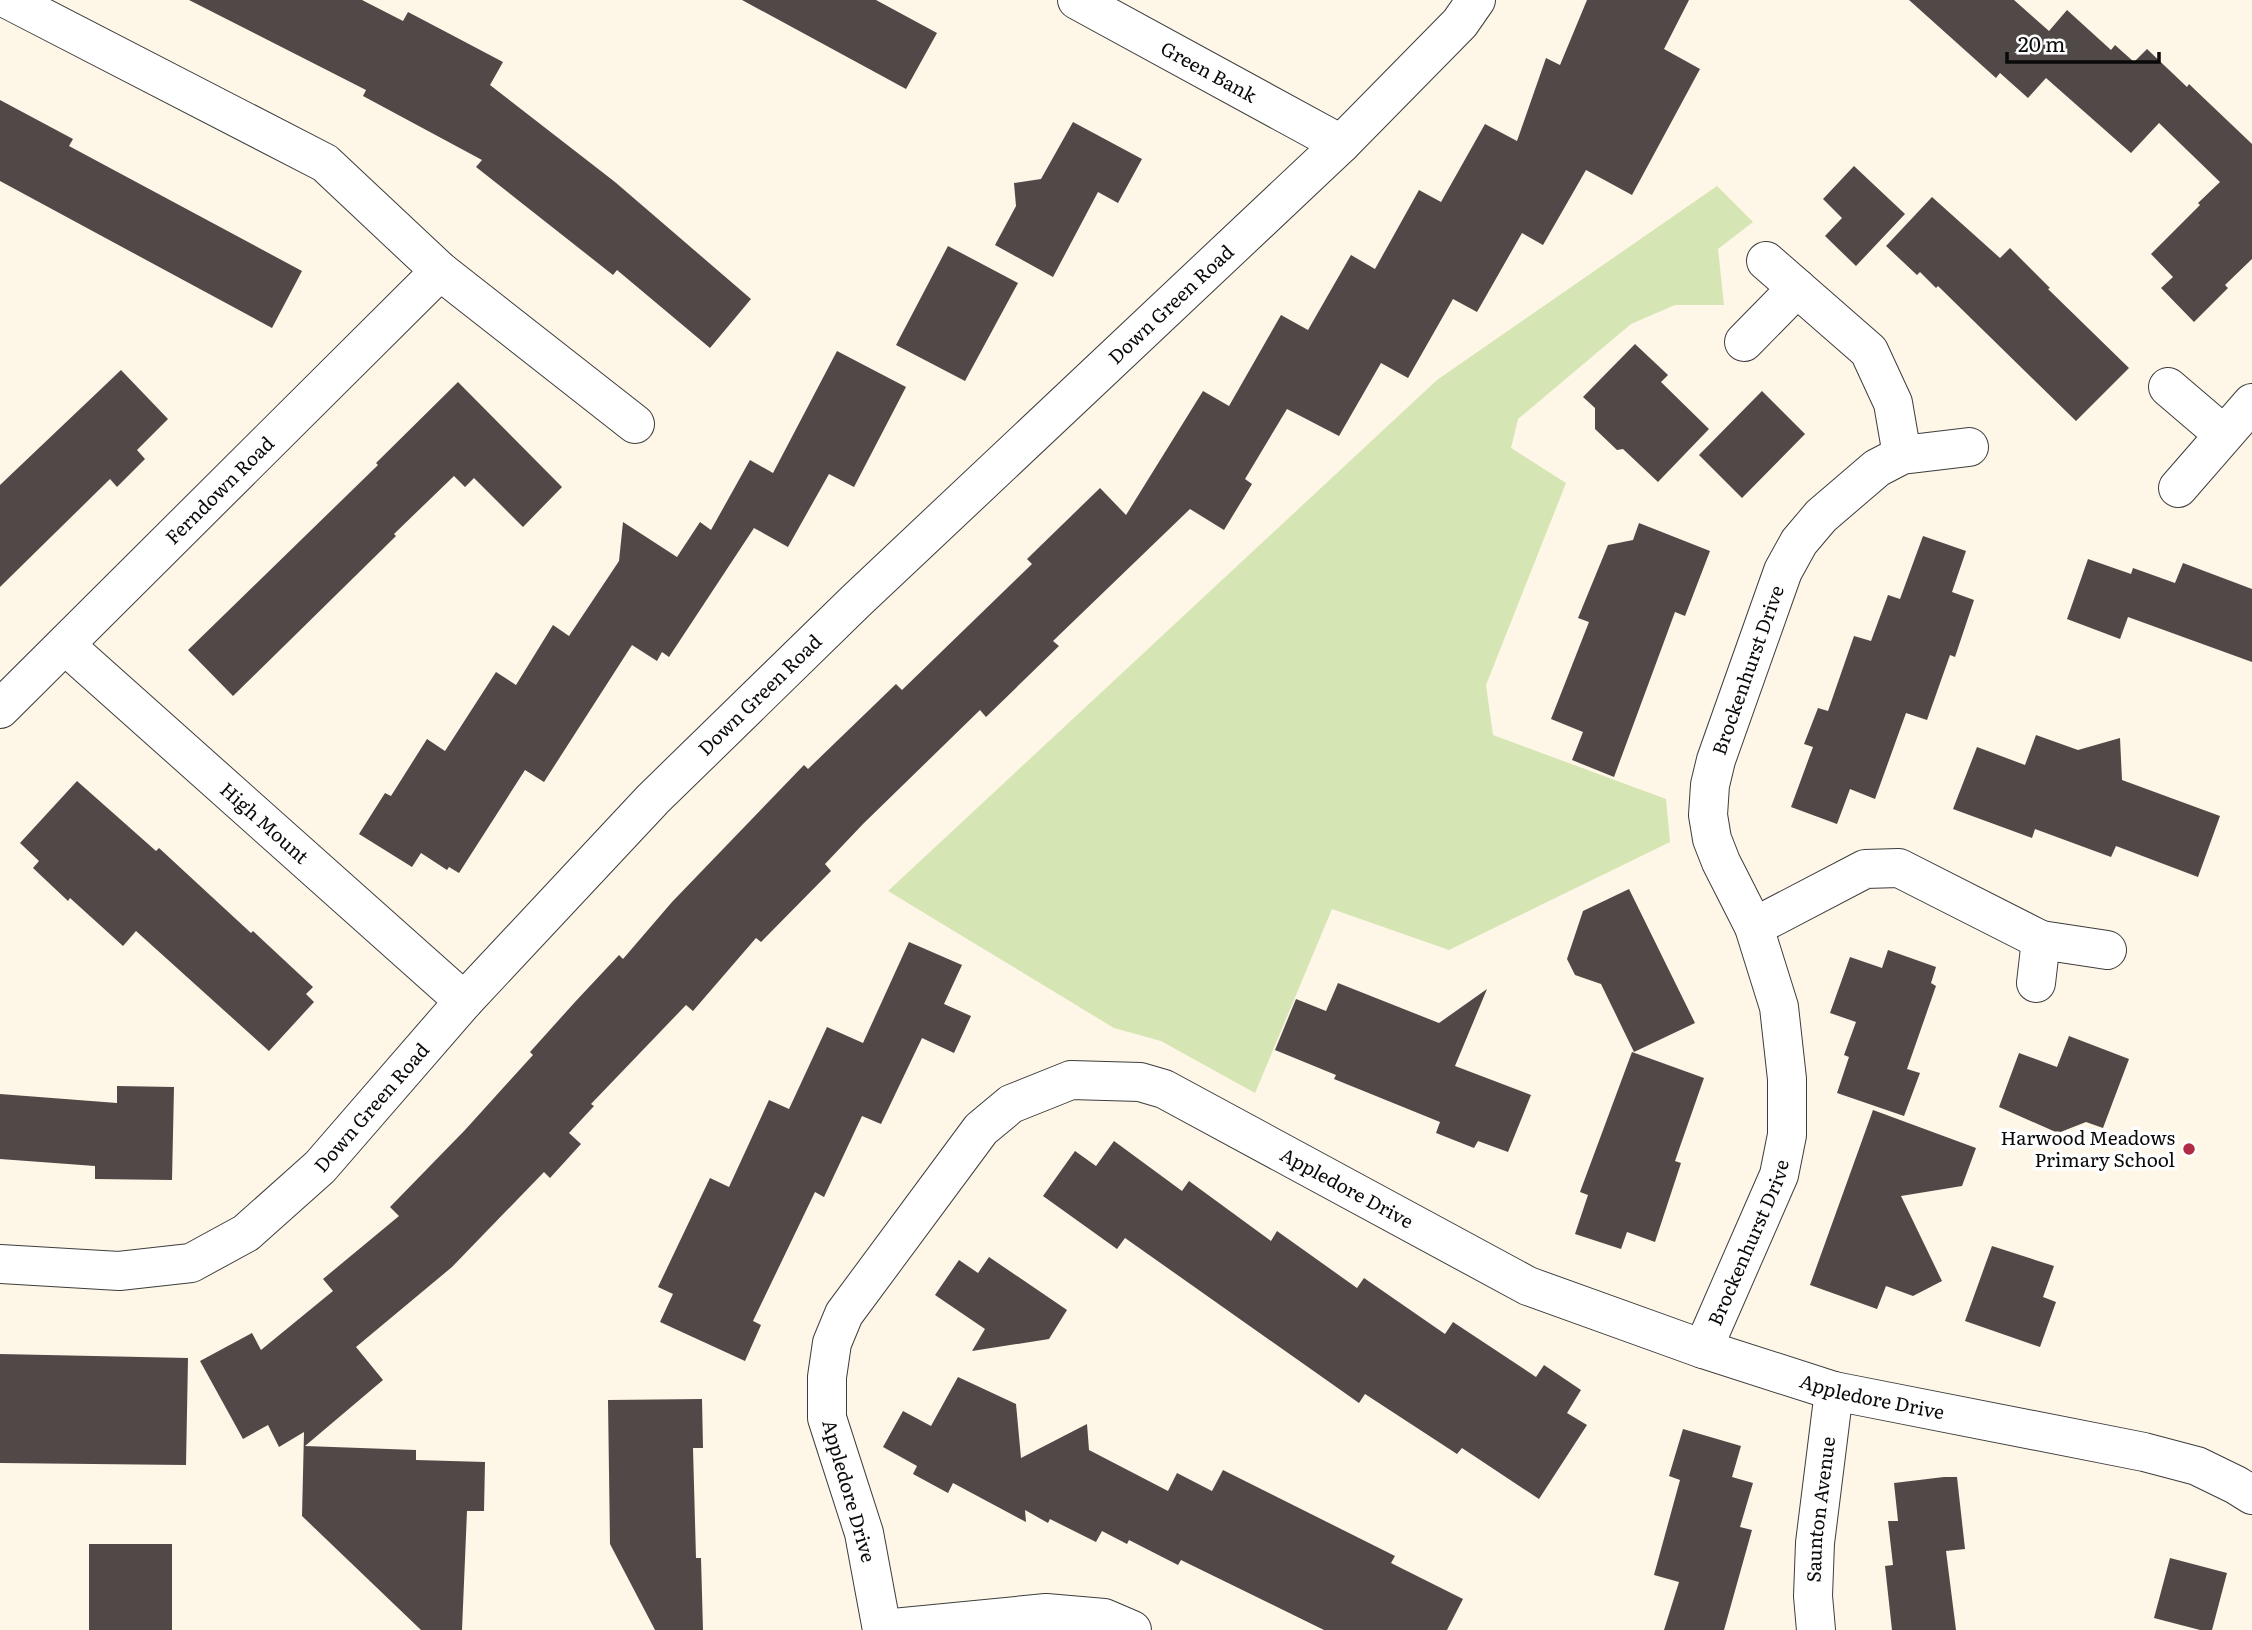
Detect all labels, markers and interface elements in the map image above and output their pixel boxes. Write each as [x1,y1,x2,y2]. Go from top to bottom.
scale bar [2007,21,2159,65]
text: 20 m [2018,27,2065,58]
street label: Green Bank [1156,33,1263,109]
street label: Down Green Road [1101,237,1239,370]
street label: Ferndown Road [158,429,280,550]
street label: Brockenhurst Drive [1704,581,1790,759]
street label: Down Green Road [691,627,828,761]
street label: High Mount [215,775,316,870]
street label: Down Green Road [307,1036,435,1178]
place label: Harwood Meadows Primary School [2000,1123,2175,1173]
street label: Appledore Drive [1276,1140,1419,1235]
marker: Harwood Meadows Primary School [2181,1141,2197,1157]
street label: Brockenhurst Drive [1700,1157,1795,1330]
street label: Appledore Drive [1796,1366,1947,1425]
street label: Appledore Drive [816,1416,884,1566]
street label: Saunton Avenue [1799,1435,1841,1583]

